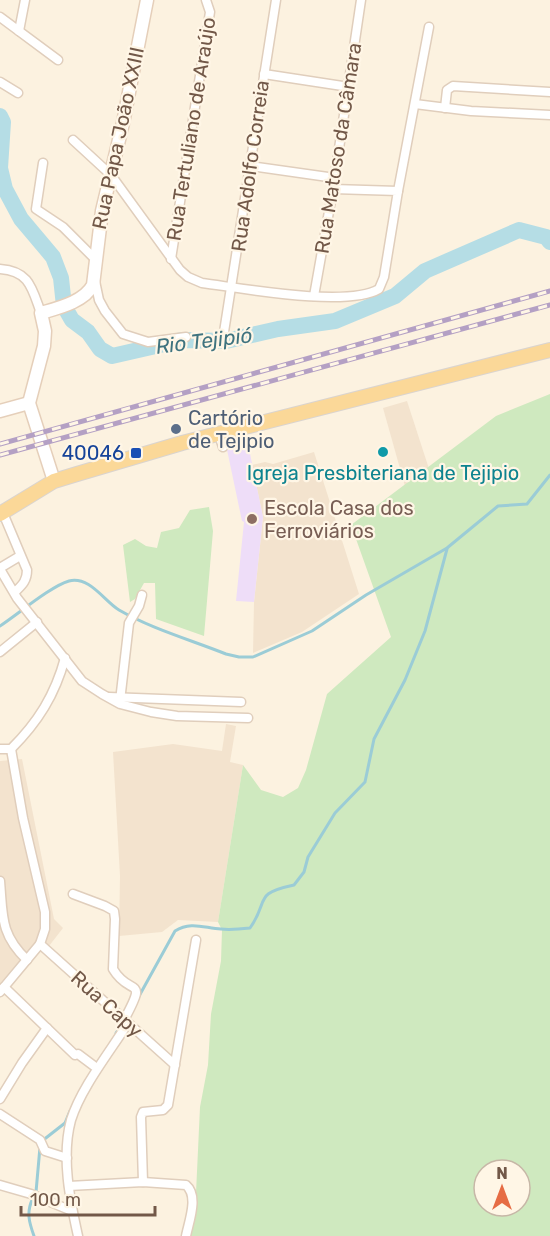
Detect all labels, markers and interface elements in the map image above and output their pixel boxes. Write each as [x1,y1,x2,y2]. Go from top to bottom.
street label: Rua Tertuliano de Araújo [161,15,221,243]
street label: Rua Matoso da Câmara [309,41,367,255]
street label: Rua Papa João XXIII [87,45,149,231]
street label: Rua Adolfo Correia [226,79,274,253]
water label: Rio Tejipió [154,322,254,359]
place label: Cartório de Tejipio [188,406,275,453]
marker: Cartório de Tejipio [169,422,183,436]
place label: 40046 [62,441,124,465]
marker: Igreja Presbiteriana de Tejipio [376,445,390,459]
marker: 40046 [129,446,143,460]
place label: Igreja Presbiteriana de Tejipio [247,461,519,485]
place label: Escola Casa dos Ferroviários [264,496,414,543]
marker: Escola Casa dos Ferroviários [245,512,259,526]
street label: Rua Capy [66,966,148,1042]
north arrow [472,1158,532,1218]
text: N [496,1164,508,1183]
scale bar [21,1179,154,1217]
text: 100 m [30,1189,81,1211]

